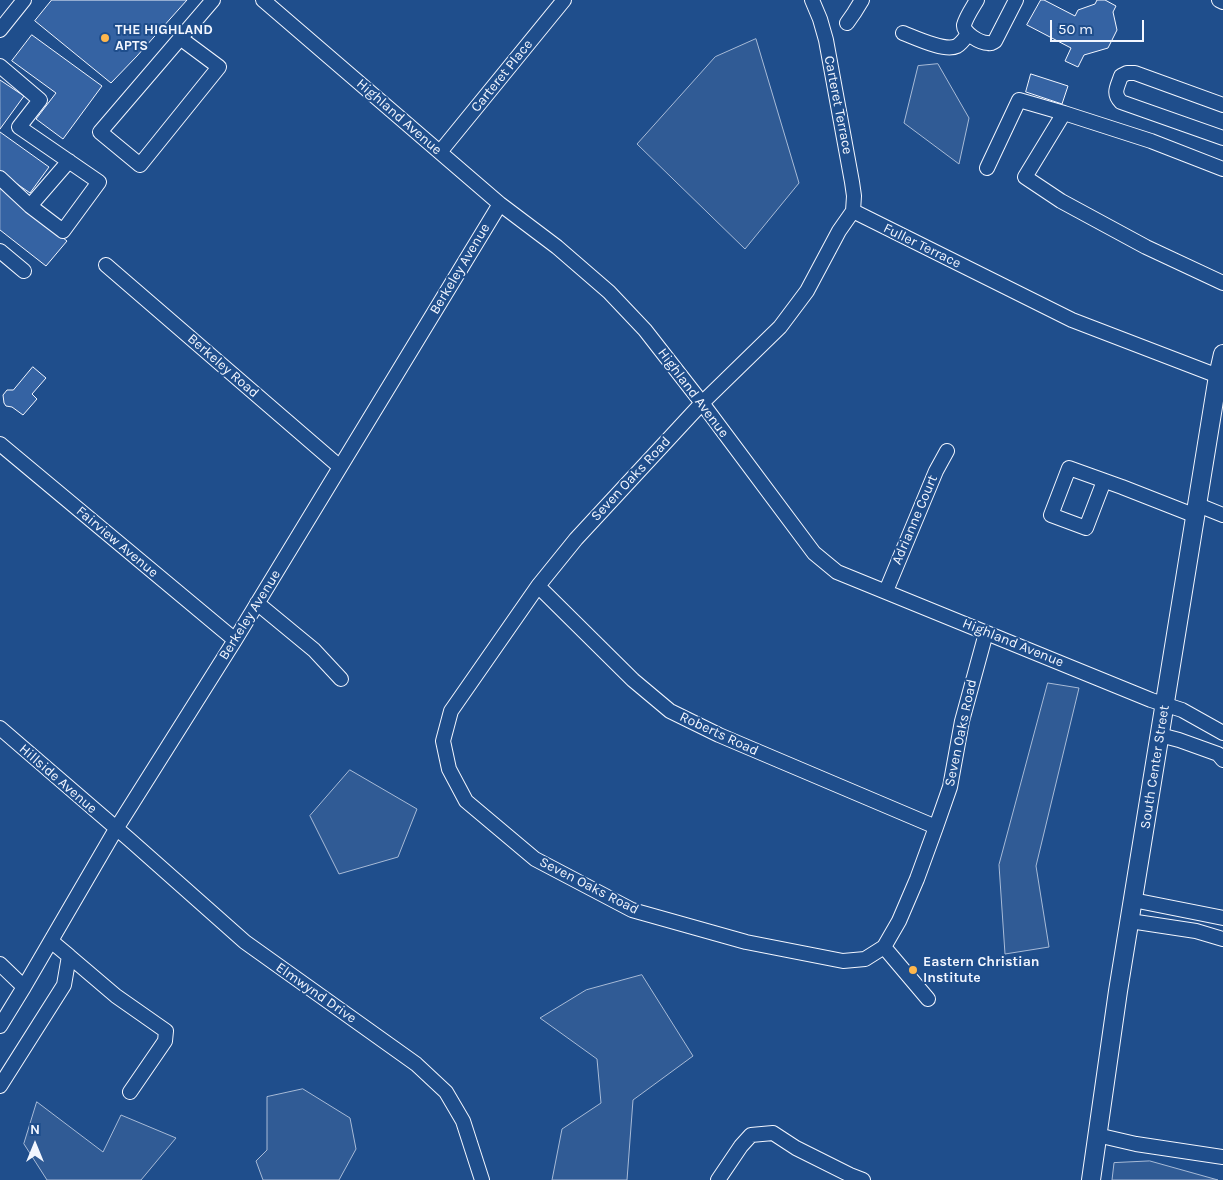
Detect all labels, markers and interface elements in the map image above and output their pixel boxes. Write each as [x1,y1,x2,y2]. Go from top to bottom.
scale bar [1053,10,1147,42]
text: 50 m [1058,20,1093,38]
place label: THE HIGHLAND APTS [115,22,213,54]
marker: THE HIGHLAND APTS [99,32,111,44]
street label: Carteret Place [468,36,536,116]
street label: Carteret Terrace [820,54,856,156]
street label: Highland Avenue [353,75,445,159]
street label: Fuller Terrace [880,220,964,272]
street label: Berkeley Avenue [426,221,494,317]
street label: Berkeley Road [184,330,262,402]
street label: Highland Avenue [654,345,732,441]
street label: Seven Oaks Road [588,433,674,525]
street label: Adrianne Court [889,473,941,567]
street label: Fairview Avenue [73,503,161,581]
street label: Berkeley Avenue [216,567,284,663]
street label: Highland Avenue [960,615,1066,671]
street label: Seven Oaks Road [941,678,981,788]
street label: South Center Street [1137,704,1173,830]
street label: Roberts Road [677,708,761,760]
street label: Hillside Avenue [16,741,100,817]
street label: Seven Oaks Road [537,854,641,918]
place label: Eastern Christian Institute [923,954,1040,986]
street label: Elmwynd Drive [273,959,359,1027]
marker: Eastern Christian Institute [907,964,919,976]
north arrow [10,1120,60,1170]
text: N [30,1121,40,1138]

